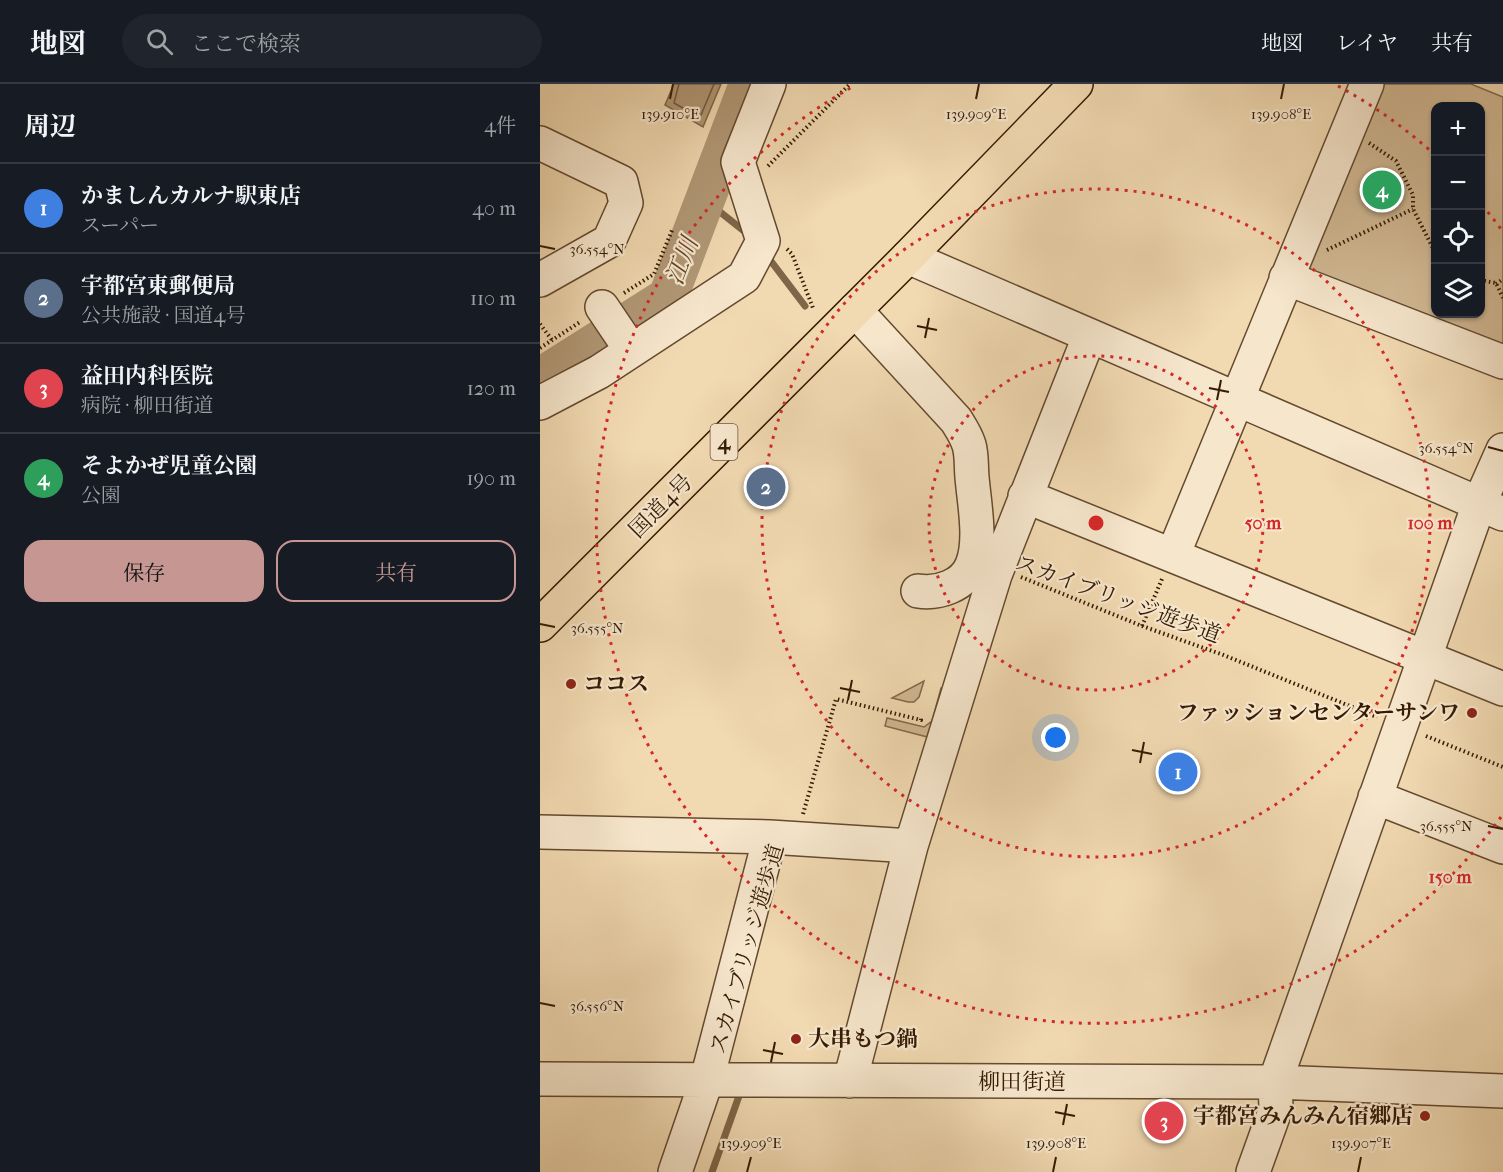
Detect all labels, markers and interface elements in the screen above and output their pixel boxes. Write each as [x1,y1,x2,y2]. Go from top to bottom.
search box [122,14,542,68]
icon: search [143,25,176,58]
text: 地図 [30,27,86,60]
text: ここで検索 [191,31,301,57]
text: 地図 [1261,31,1303,55]
text: レイヤ [1336,31,1398,55]
text: 共有 [1431,31,1473,55]
map controls [1431,102,1485,318]
button: + [1431,102,1485,156]
text: 139.910°E [641,105,699,123]
text: 139.909°E [946,105,1006,123]
text: 139.908°E [1251,105,1311,123]
text: 周辺 [24,111,76,142]
text: 4件 [484,114,516,137]
button: − [1431,156,1485,210]
pin: 4 [1362,168,1402,212]
text: かましんカルナ駅東店 [81,183,301,209]
text: 1 [40,197,47,220]
text: 40 m [472,197,516,220]
button: locate [1431,210,1485,264]
text: スーパー [81,214,159,237]
water label: 江川 [660,231,705,288]
text: 36.554°N [569,240,625,258]
button: layers [1431,264,1485,318]
text: 宇都宮東郵便局 [81,273,235,299]
text: 2 [38,287,49,310]
text: 110 m [470,287,516,310]
text: 公共施設 · 国道4号 [81,304,245,327]
text: 益田内科医院 [81,363,213,389]
text: 3 [39,377,48,400]
text: 120 m [467,377,516,400]
text: 病院 · 柳田街道 [81,394,214,417]
road number: 4 [710,424,738,460]
text: 36.554°N [1418,439,1474,457]
text: そよかぜ児童公園 [81,453,257,479]
pin: 2 [746,464,786,510]
text: 4 [38,467,49,490]
text: 190 m [466,467,516,490]
street label: 国道4号 [624,469,698,543]
text: 公園 [81,484,121,507]
centre of rings [1086,513,1106,533]
text: 50 m [1245,513,1282,534]
text: 100 m [1407,513,1454,534]
button: 保存 [24,540,264,602]
button: 共有 [276,540,516,602]
street label: スカイブリッジ遊歩道 [1012,550,1224,648]
text: 36.555°N [571,619,624,637]
place label: ココス [583,671,649,697]
marker: ココス [564,677,578,691]
place label: ファッションセンターサンワ [1177,700,1460,726]
marker: ファッションセンターサンワ [1465,706,1479,720]
your location [1041,723,1070,752]
pin: 1 [1158,750,1198,794]
text: 36.555°N [1420,817,1473,835]
street label: スカイブリッジ遊歩道 [705,841,789,1057]
text: 150 m [1429,867,1472,888]
text: 36.556°N [570,997,625,1015]
place label: 大串もつ鍋 [808,1026,918,1052]
marker: 大串もつ鍋 [789,1032,803,1046]
street label: 柳田街道 [978,1069,1066,1095]
pin: 3 [1144,1098,1184,1144]
place label: 宇都宮みんみん宿郷店 [1193,1103,1413,1129]
marker: 宇都宮みんみん宿郷店 [1418,1109,1432,1123]
text: 139.909°E [721,1134,781,1152]
text: 139.908°E [1026,1134,1086,1152]
text: 139.907°E [1331,1134,1391,1152]

